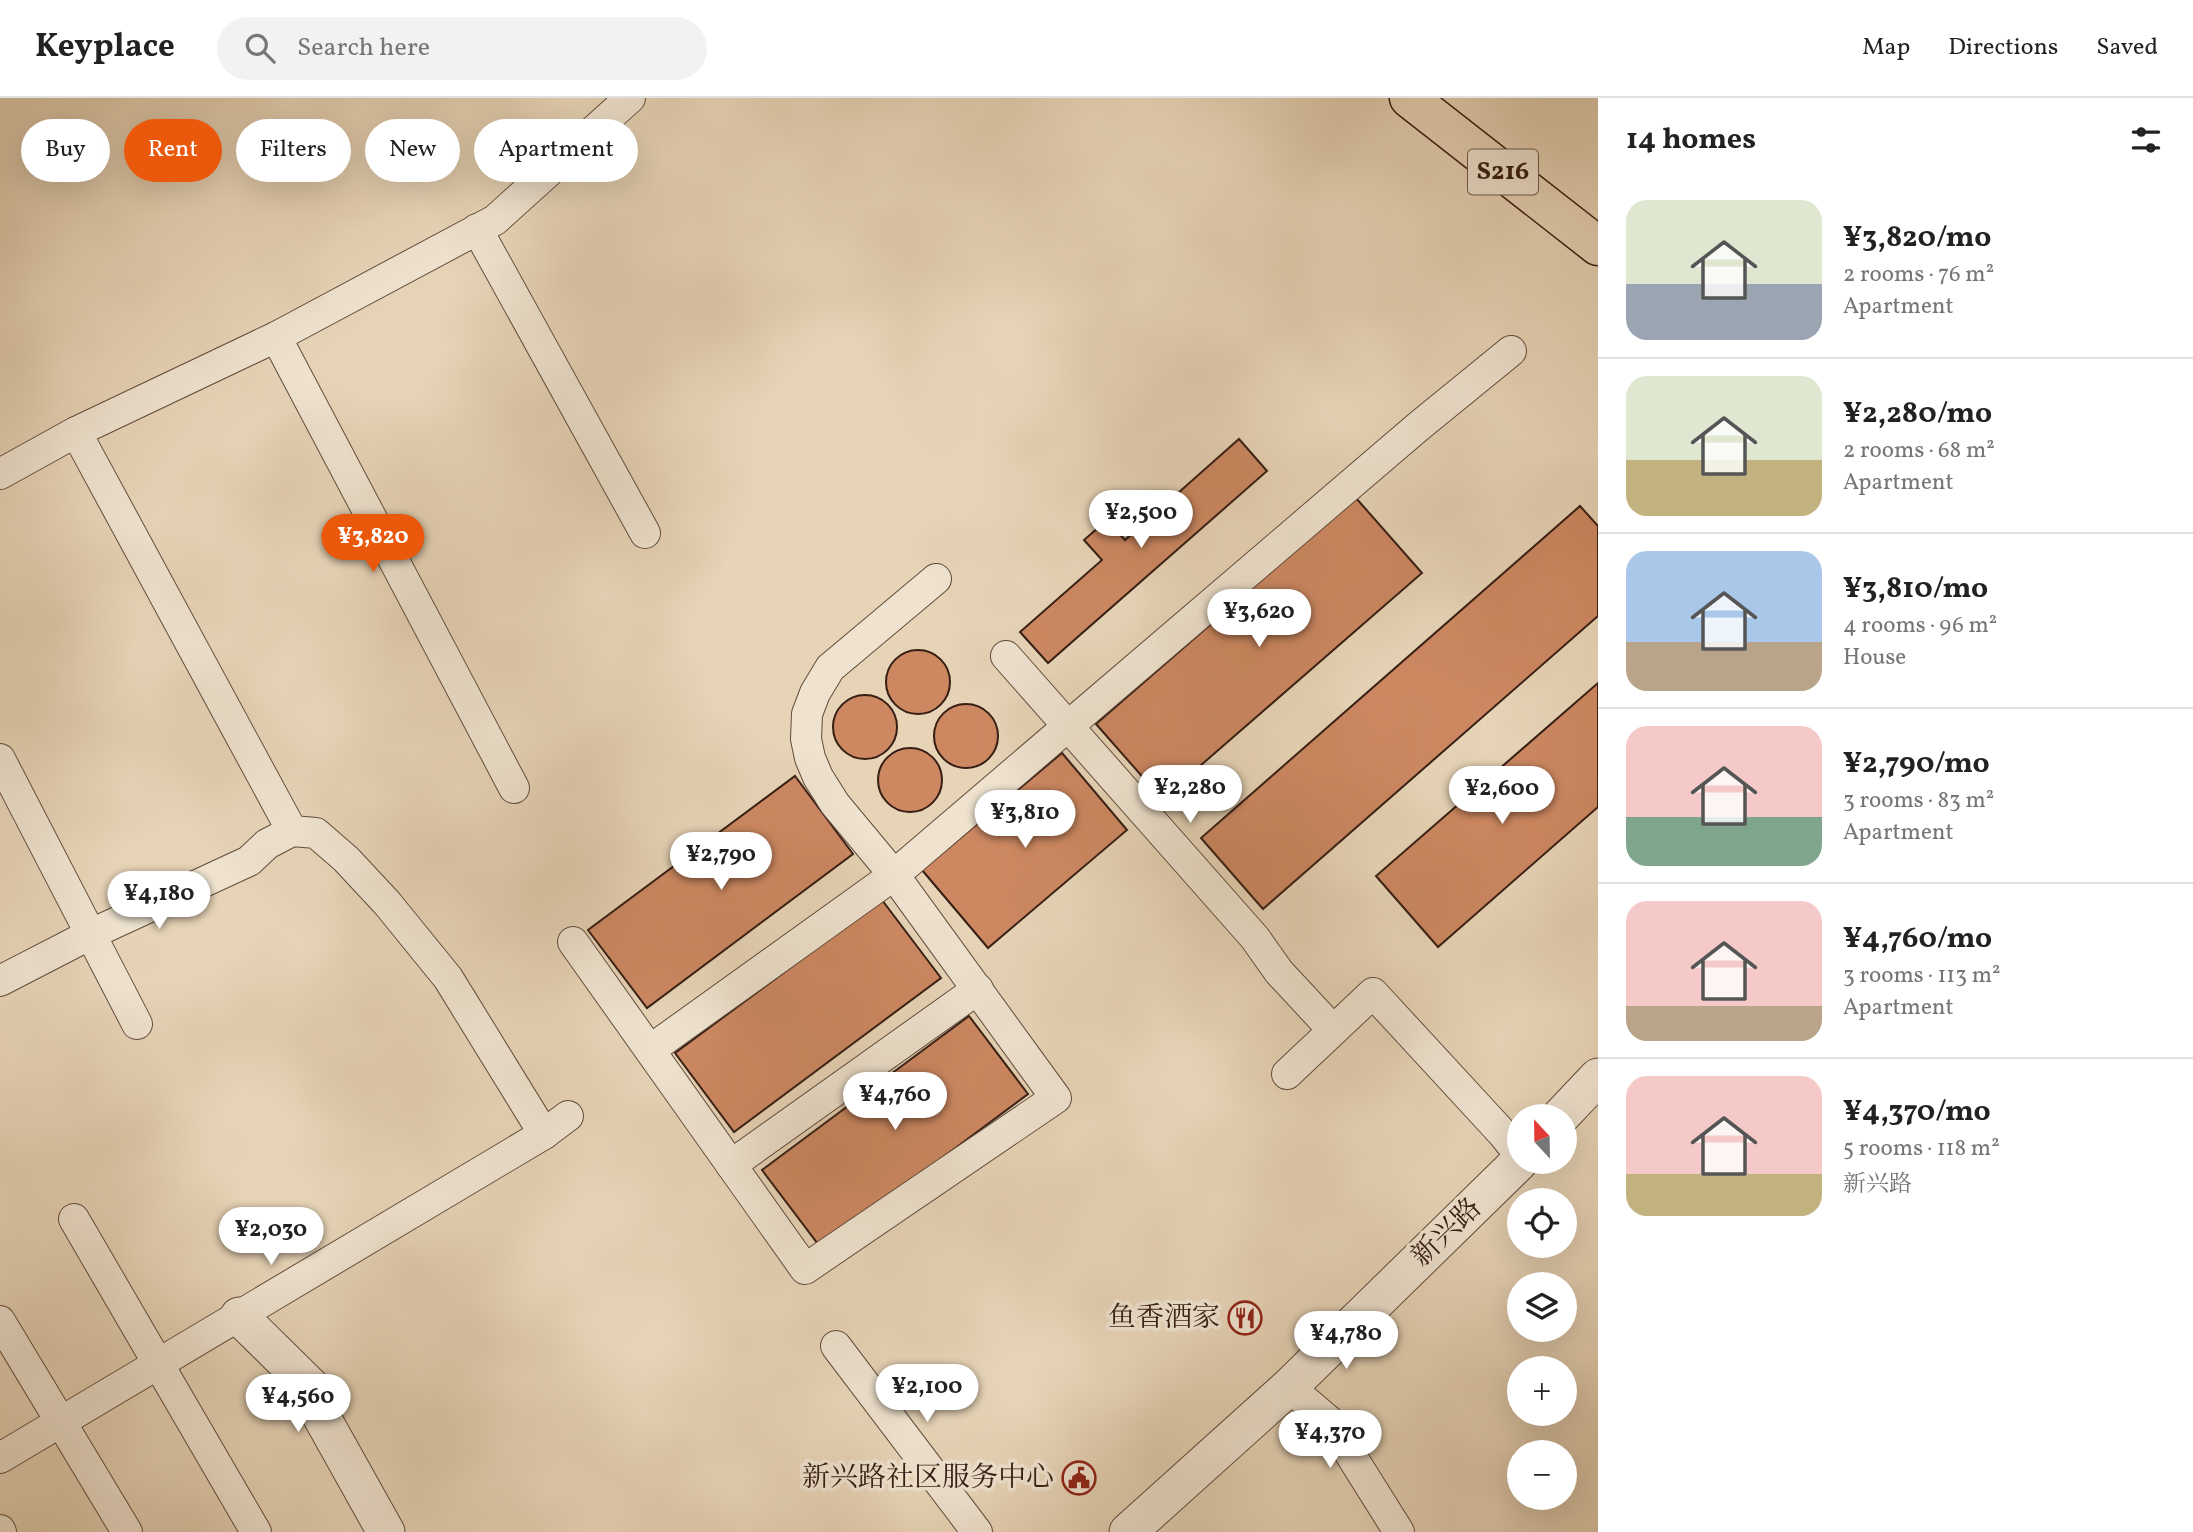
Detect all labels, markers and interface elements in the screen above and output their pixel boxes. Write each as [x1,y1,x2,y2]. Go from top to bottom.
search box [217,17,707,80]
text: Keyplace [35,25,175,71]
icon: search [241,29,279,67]
text: Search here [297,30,430,66]
text: Map [1862,31,1910,65]
text: Directions [1948,31,2058,65]
text: Saved [2096,31,2158,65]
chip: Buy [21,119,110,182]
chip: Rent [124,119,222,182]
chip: Filters [236,119,351,182]
chip: New [365,119,460,182]
chip: Apartment [474,119,638,182]
text: 14 homes [1626,119,1756,161]
icon: filters [2127,121,2165,159]
road number: S216 [1468,150,1538,194]
text: ¥3,820/mo [1843,217,1991,259]
icon: home [1682,228,1766,312]
text: 2 rooms · 76 m² [1843,259,1994,291]
text: Apartment [1843,291,1954,323]
text: ¥2,280/mo [1843,393,1992,435]
icon: home [1682,404,1766,488]
text: 2 rooms · 68 m² [1843,435,1995,467]
text: Apartment [1843,467,1954,499]
pin: ¥2,500 [1084,490,1198,550]
text: ¥2,500 [1105,497,1177,529]
pin: ¥3,820 [316,514,430,574]
text: ¥3,820 [337,521,409,553]
text: ¥3,810/mo [1843,568,1988,610]
icon: home [1682,579,1766,663]
pin: ¥3,620 [1202,589,1316,649]
text: ¥3,620 [1223,596,1295,628]
text: 4 rooms · 96 m² [1843,610,1997,642]
text: House [1843,642,1906,674]
text: ¥2,790/mo [1843,743,1990,785]
icon: home [1682,754,1766,838]
pin: ¥2,280 [1133,766,1247,825]
pin: ¥2,600 [1445,766,1559,826]
text: ¥2,280 [1154,772,1226,804]
text: ¥2,600 [1465,773,1539,805]
text: 3 rooms · 83 m² [1843,785,1994,817]
pin: ¥3,810 [968,790,1082,850]
text: ¥3,810 [991,797,1059,829]
text: Apartment [1843,817,1954,849]
pin: ¥2,790 [664,832,778,892]
text: ¥2,790 [686,839,756,871]
pin: ¥4,180 [102,872,216,931]
text: ¥4,180 [123,878,195,910]
text: ¥4,760/mo [1843,918,1992,960]
icon: home [1682,929,1766,1013]
text: 3 rooms · 113 m² [1843,960,2001,992]
text: Apartment [1843,992,1954,1024]
pin: ¥4,760 [838,1072,952,1132]
text: ¥4,760 [859,1079,931,1111]
text: ¥4,370/mo [1843,1091,1991,1133]
north arrow [1507,1104,1577,1174]
map controls [1507,1104,1577,1510]
icon: home [1682,1104,1766,1188]
text: 5 rooms · 118 m² [1843,1133,2000,1165]
text: 新兴路 [1843,1169,1912,1201]
button: locate [1507,1188,1577,1258]
street label: 新兴路 [1403,1190,1491,1276]
pin: ¥2,030 [214,1208,328,1267]
text: ¥2,030 [235,1214,307,1246]
button: layers [1507,1272,1577,1342]
place label: 鱼香酒家 [1108,1299,1220,1338]
restaurant icon: 鱼香酒家 [1226,1299,1264,1337]
pin: ¥4,780 [1289,1312,1403,1371]
text: ¥4,780 [1310,1318,1382,1350]
button: + [1507,1356,1577,1426]
pin: ¥2,100 [870,1364,984,1424]
text: ¥2,100 [892,1371,962,1403]
pin: ¥4,560 [241,1374,355,1434]
text: ¥4,560 [262,1381,334,1413]
pin: ¥4,370 [1273,1410,1387,1470]
text: ¥4,370 [1295,1417,1365,1449]
button: − [1507,1440,1577,1510]
place label: 新兴路社区服务中心 [802,1459,1054,1498]
public building icon: 新兴路社区服务中心 [1060,1459,1098,1497]

